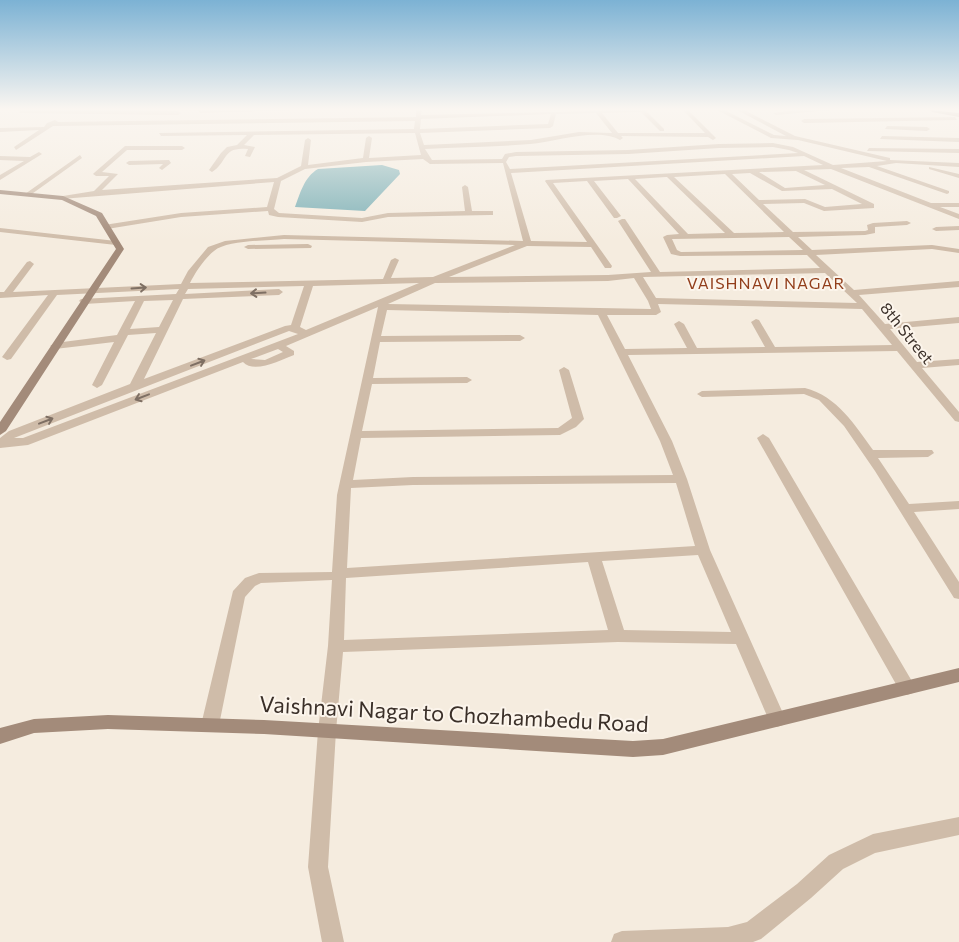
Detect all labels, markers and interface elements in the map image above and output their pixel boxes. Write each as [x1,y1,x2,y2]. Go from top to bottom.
district label: VAISHNAVI NAGAR [687,273,845,292]
one-way arrow [131,284,147,293]
one-way arrow [250,288,266,297]
street label: 8th Street [877,298,938,368]
one-way arrow [190,358,205,367]
one-way arrow [135,393,151,402]
one-way arrow [38,415,53,425]
street label: Vaishnavi Nagar to Chozhambedu Road [259,690,649,737]

